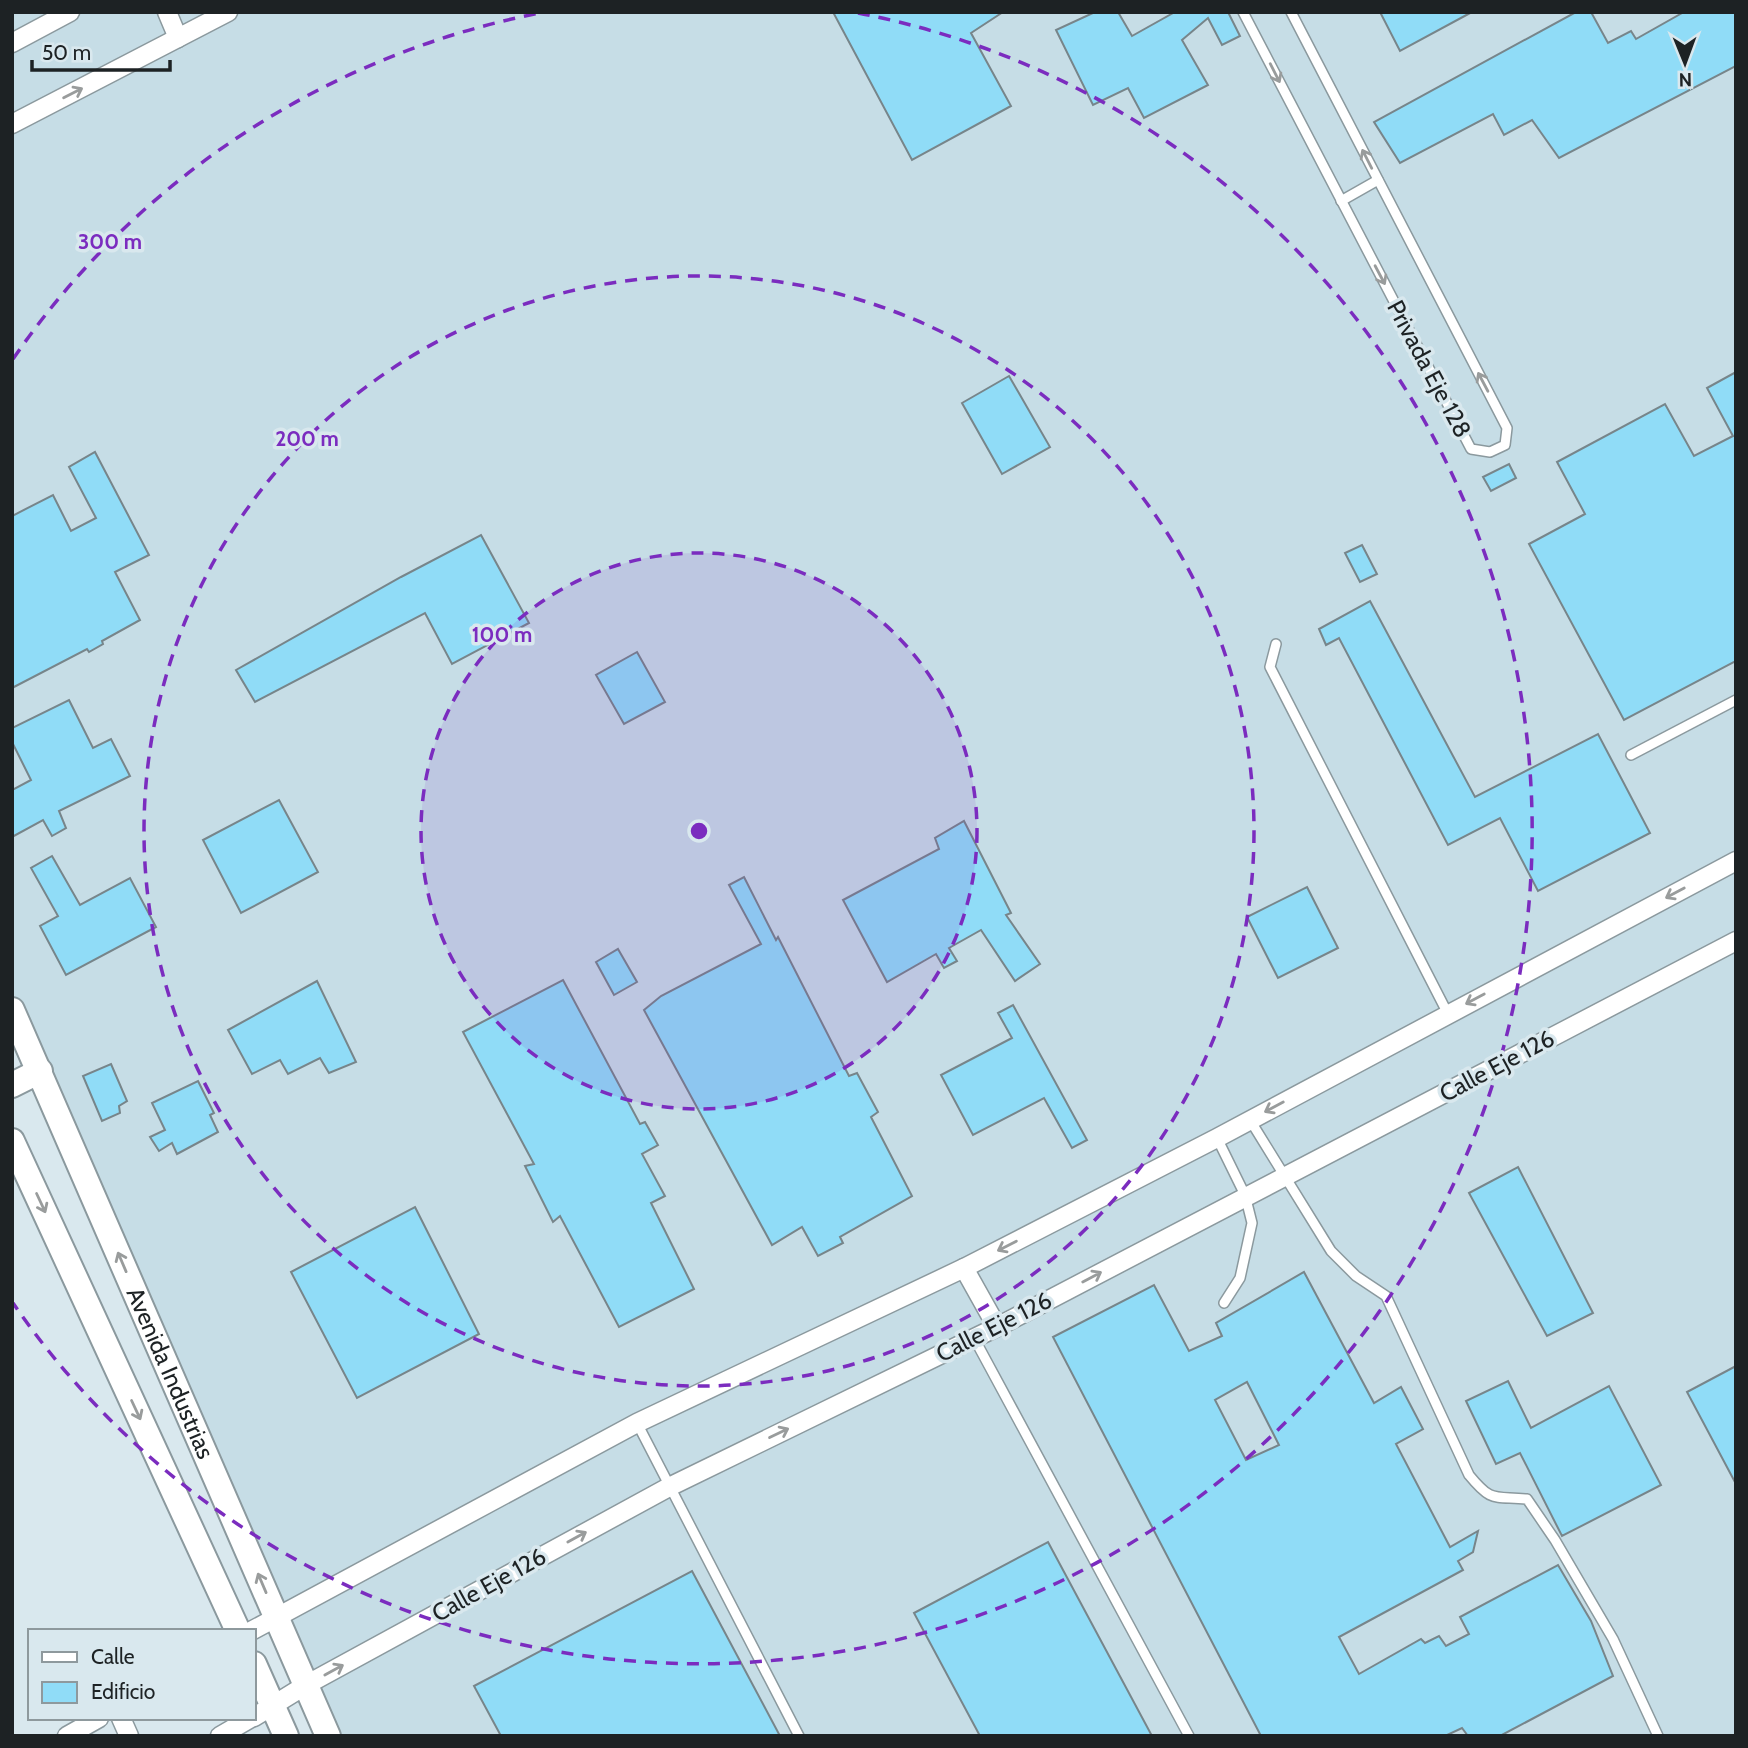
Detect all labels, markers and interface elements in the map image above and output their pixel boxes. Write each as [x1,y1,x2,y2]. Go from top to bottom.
scale bar [32,28,170,72]
north arrow [1650,28,1720,98]
text: 50 m [42,40,91,65]
one-way arrow [1268,62,1282,83]
text: N [1678,68,1692,91]
one-way arrow [62,86,83,99]
one-way arrow [1359,149,1373,170]
text: 300 m [78,229,142,254]
one-way arrow [1373,264,1387,285]
street label: Privada Eje 128 [1381,295,1478,442]
one-way arrow [1476,373,1490,393]
text: 200 m [275,426,339,451]
text: 100 m [472,622,532,647]
centre of rings [687,819,711,843]
one-way arrow [1666,886,1686,900]
one-way arrow [1465,993,1485,1007]
street label: Calle Eje 126 [1434,1023,1559,1108]
one-way arrow [1264,1101,1285,1114]
one-way arrow [35,1192,48,1213]
one-way arrow [997,1239,1018,1253]
one-way arrow [115,1252,128,1273]
one-way arrow [1081,1269,1101,1283]
street label: Avenida Industrias [120,1283,221,1463]
street label: Calle Eje 126 [931,1285,1056,1368]
one-way arrow [130,1398,143,1420]
one-way arrow [768,1426,789,1440]
one-way arrow [566,1530,586,1544]
street label: Calle Eje 126 [427,1541,551,1628]
one-way arrow [255,1573,268,1594]
legend [28,1629,256,1720]
text: Calle [91,1644,135,1669]
one-way arrow [323,1663,344,1676]
text: Edificio [91,1679,155,1704]

